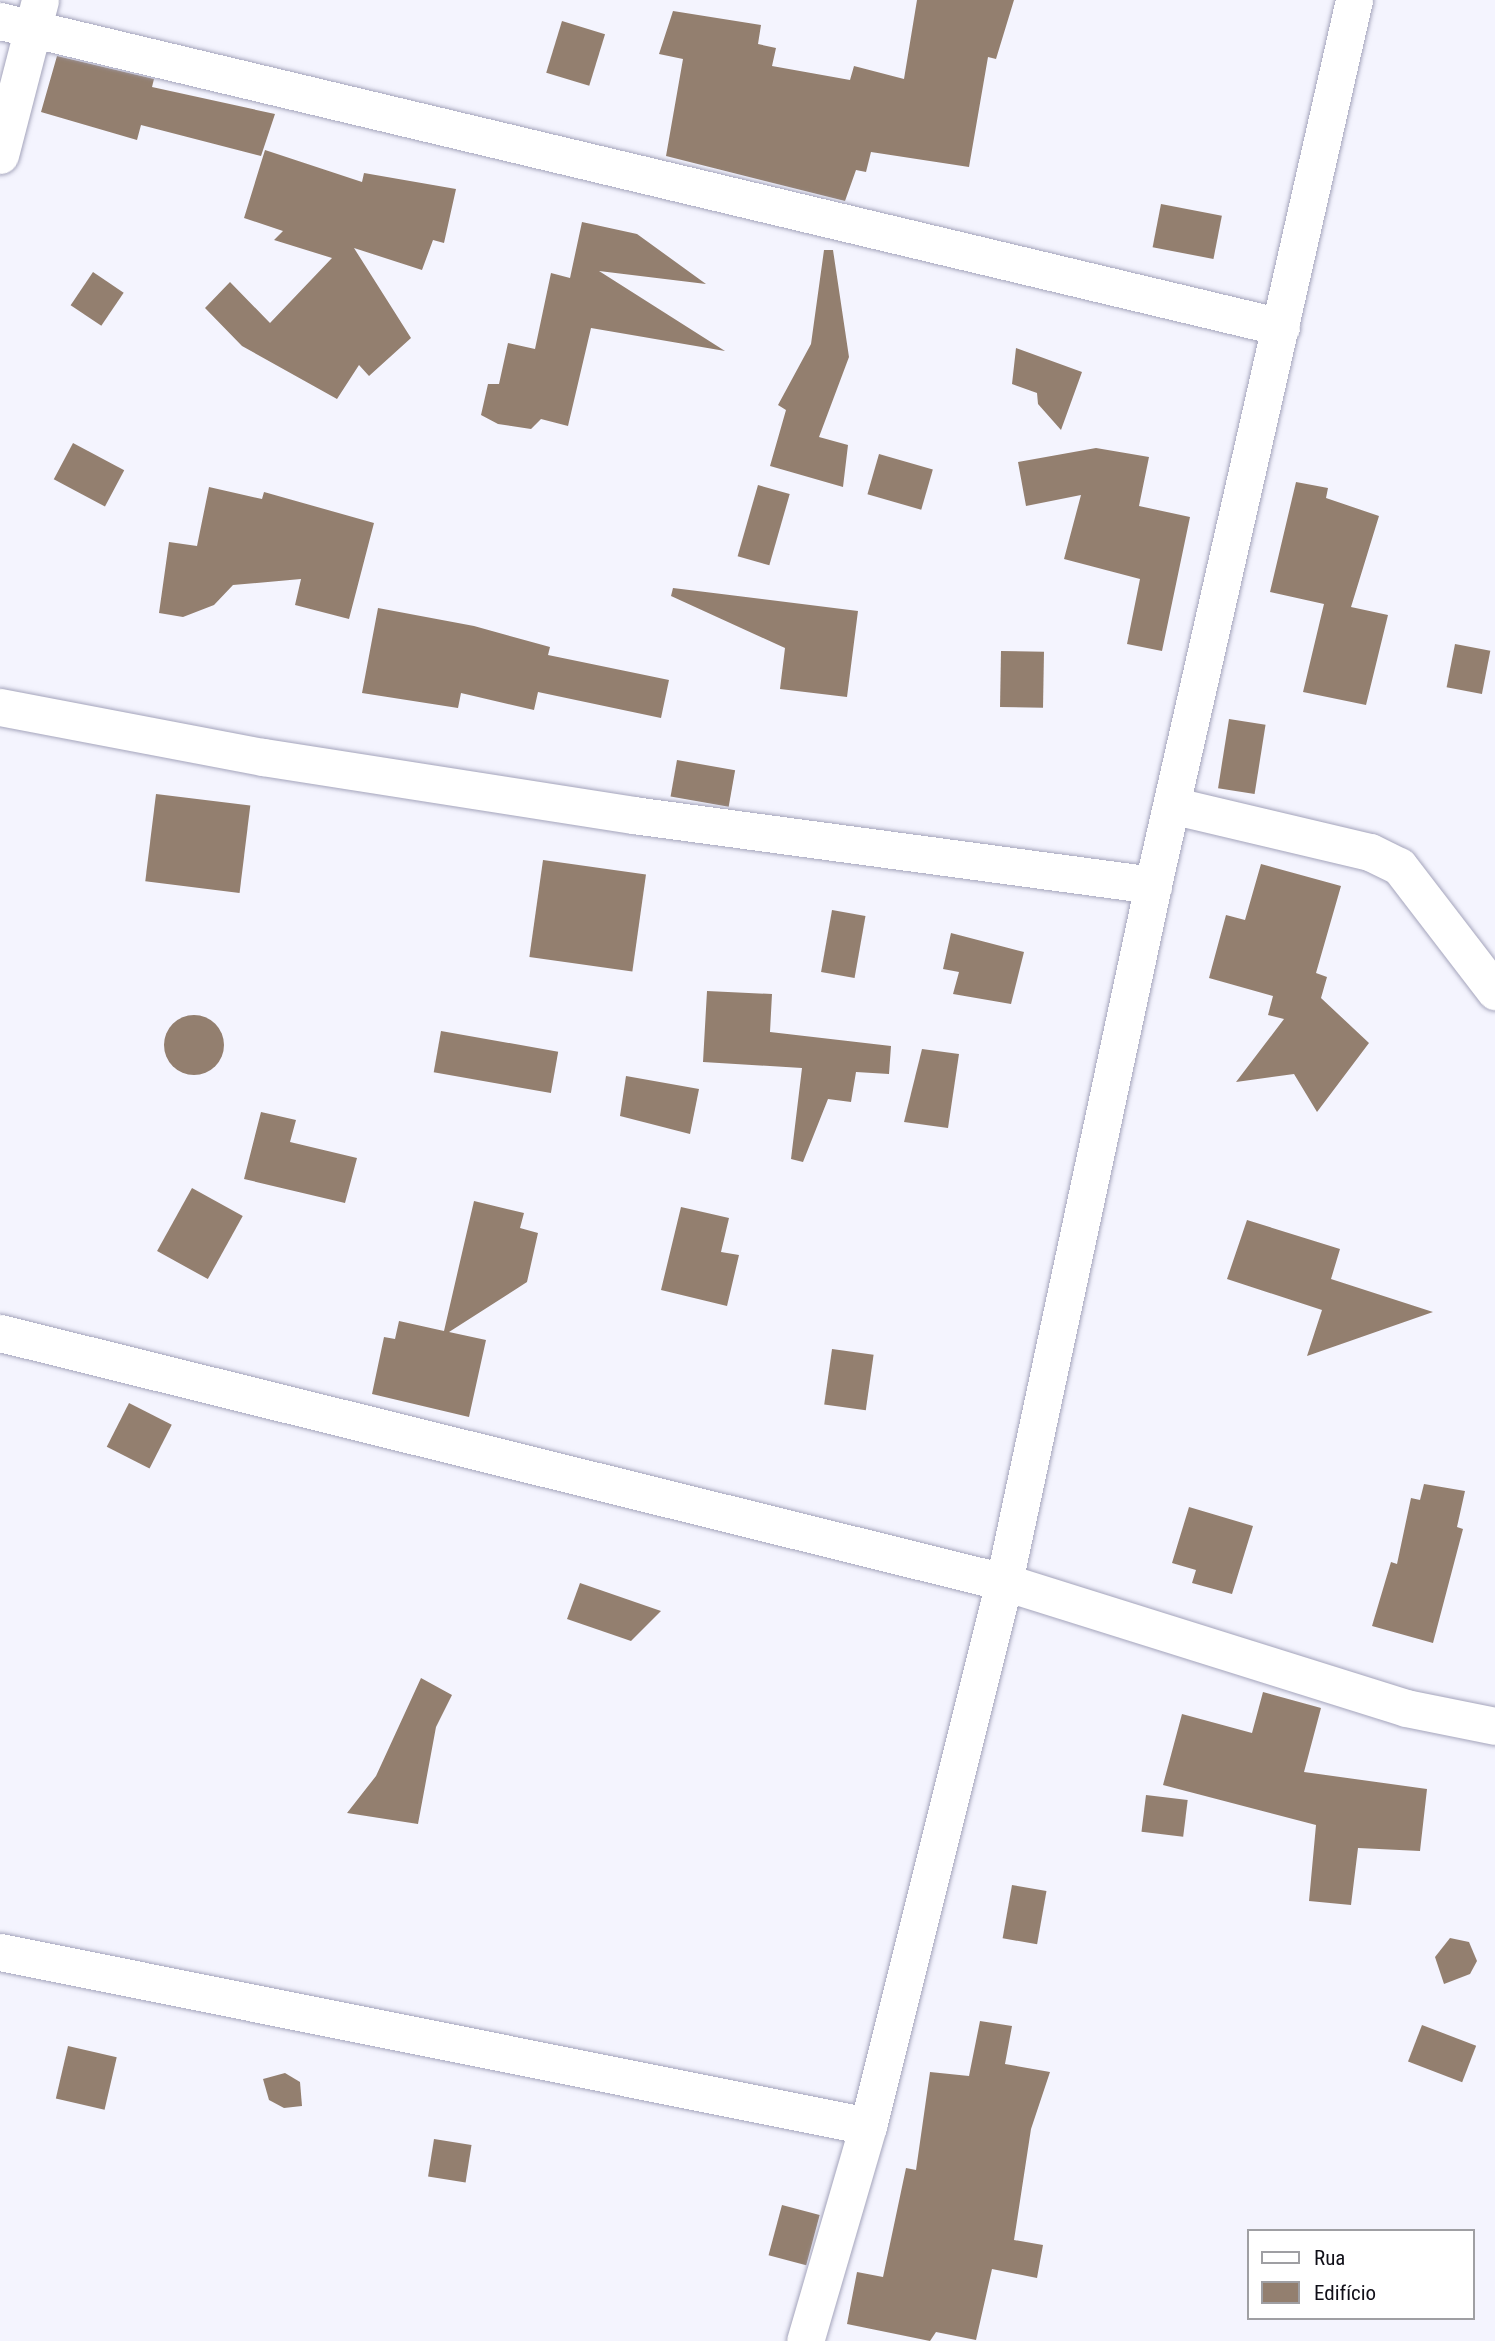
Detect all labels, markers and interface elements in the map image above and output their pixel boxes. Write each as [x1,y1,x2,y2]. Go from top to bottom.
legend [1246,2229,1474,2320]
text: Rua [1314,2246,1345,2270]
text: Edifício [1314,2281,1376,2305]

